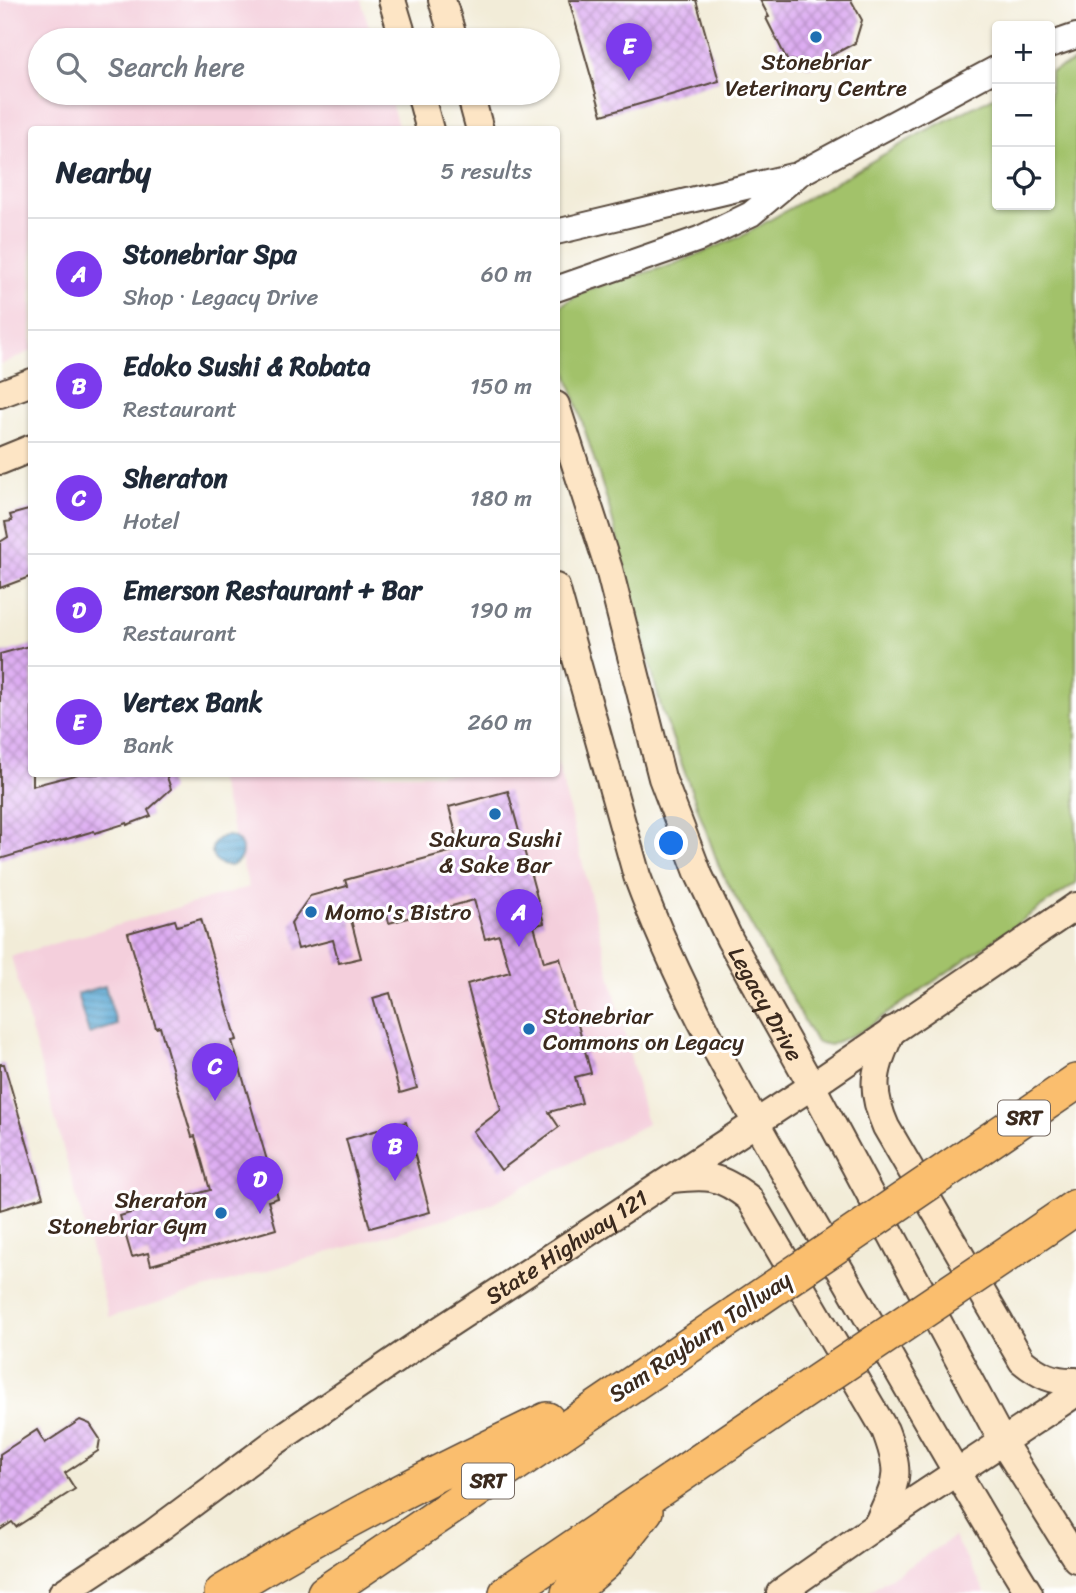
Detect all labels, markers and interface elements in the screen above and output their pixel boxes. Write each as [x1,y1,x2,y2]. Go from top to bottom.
map controls [992,21,1055,210]
button: + [992,21,1055,84]
pin: E [606,23,652,81]
search box [28,28,560,105]
marker: Stonebriar Veterinary Centre [808,29,824,45]
place label: Stonebriar Veterinary Centre [725,42,907,109]
text: Search here [108,44,245,90]
icon: search [52,48,90,86]
button: − [992,84,1055,147]
text: Nearby [56,145,151,199]
button: locate [992,147,1055,210]
text: 5 results [441,151,532,192]
text: Stonebriar Spa [123,231,297,277]
text: A [71,254,87,295]
text: 60 m [481,254,532,295]
text: Shop · Legacy Drive [123,277,318,318]
text: Edoko Sushi & Robata [123,343,371,389]
text: B [72,366,86,407]
text: 150 m [470,366,532,407]
text: Restaurant [123,389,237,430]
text: Sheraton [123,455,227,501]
text: C [72,478,86,519]
text: 180 m [470,478,532,519]
text: Hotel [123,501,179,542]
text: Emerson Restaurant + Bar [123,567,422,613]
text: D [72,590,86,631]
text: 190 m [470,590,532,631]
text: Restaurant [123,613,237,654]
text: Vertex Bank [123,679,262,725]
text: E [73,702,85,743]
text: 260 m [467,702,532,743]
text: Bank [123,725,174,766]
marker: Sakura Sushi & Sake Bar [487,806,503,822]
place label: Sakura Sushi & Sake Bar [429,819,562,886]
your location [654,826,688,860]
pin: A [496,889,542,947]
place label: Momo's Bistro [325,892,472,933]
marker: Momo's Bistro [303,904,319,920]
street label: Legacy Drive [717,938,815,1069]
place label: Stonebriar Commons on Legacy [543,996,744,1063]
marker: Stonebriar Commons on Legacy [521,1021,537,1037]
pin: C [192,1043,238,1101]
road number: SRT [998,1100,1050,1136]
pin: B [372,1123,418,1181]
pin: D [237,1156,283,1214]
street label: State Highway 121 [476,1178,657,1316]
place label: Sheraton Stonebriar Gym [48,1180,207,1247]
marker: Sheraton Stonebriar Gym [213,1205,229,1221]
street label: Sam Rayburn Tollway [600,1260,800,1414]
road number: SRT [462,1464,514,1498]

